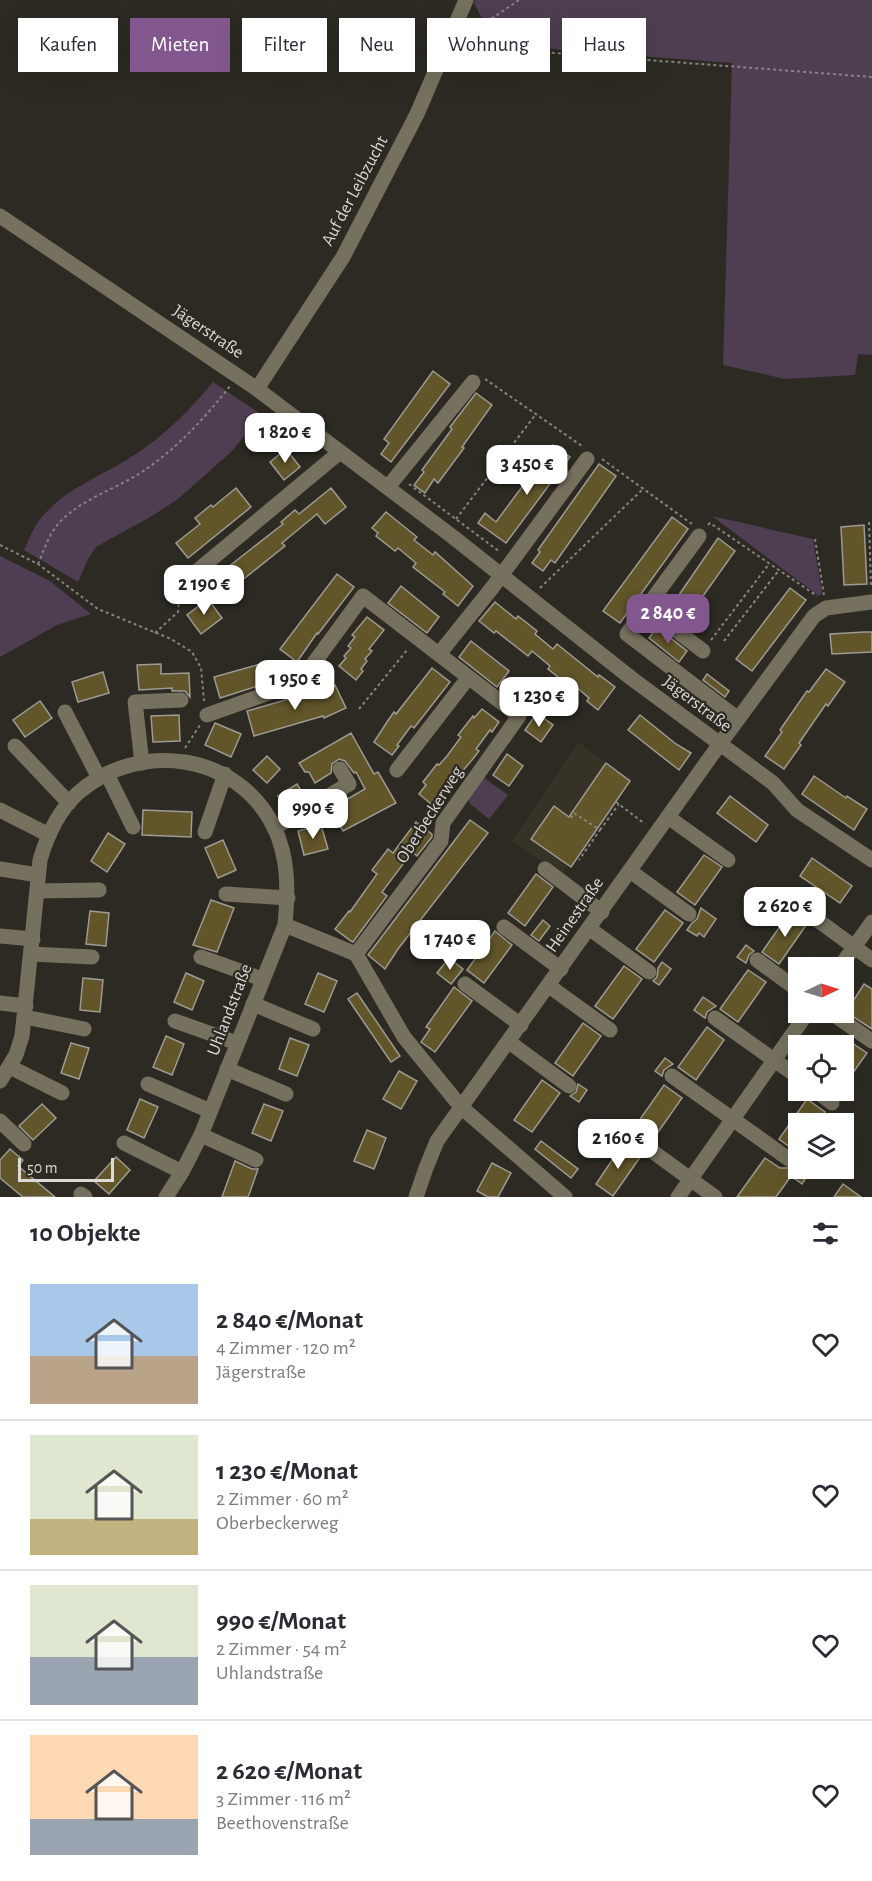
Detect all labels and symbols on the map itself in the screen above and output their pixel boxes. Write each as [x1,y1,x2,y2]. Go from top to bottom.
street label: Auf der Leibzucht [319,133,392,249]
street label: Jägerstraße [169,302,247,362]
pin: 1 820 € [230,413,340,464]
pin: 3 450 € [472,445,582,496]
pin: 2 190 € [149,565,259,616]
pin: 2 840 € [613,594,723,645]
pin: 1 950 € [240,660,350,711]
street label: Jägerstraße [659,672,735,736]
pin: 1 230 € [484,677,594,728]
street label: Oberbeckerweg [393,763,467,867]
pin: 990 € [271,789,355,840]
street label: Heinestraße [543,874,607,956]
pin: 2 620 € [730,887,840,938]
pin: 1 740 € [395,920,505,971]
north arrow [788,957,854,1023]
street label: Uhlandstraße [204,962,256,1058]
pin: 2 160 € [563,1119,673,1170]
scale bar [18,1155,114,1182]

